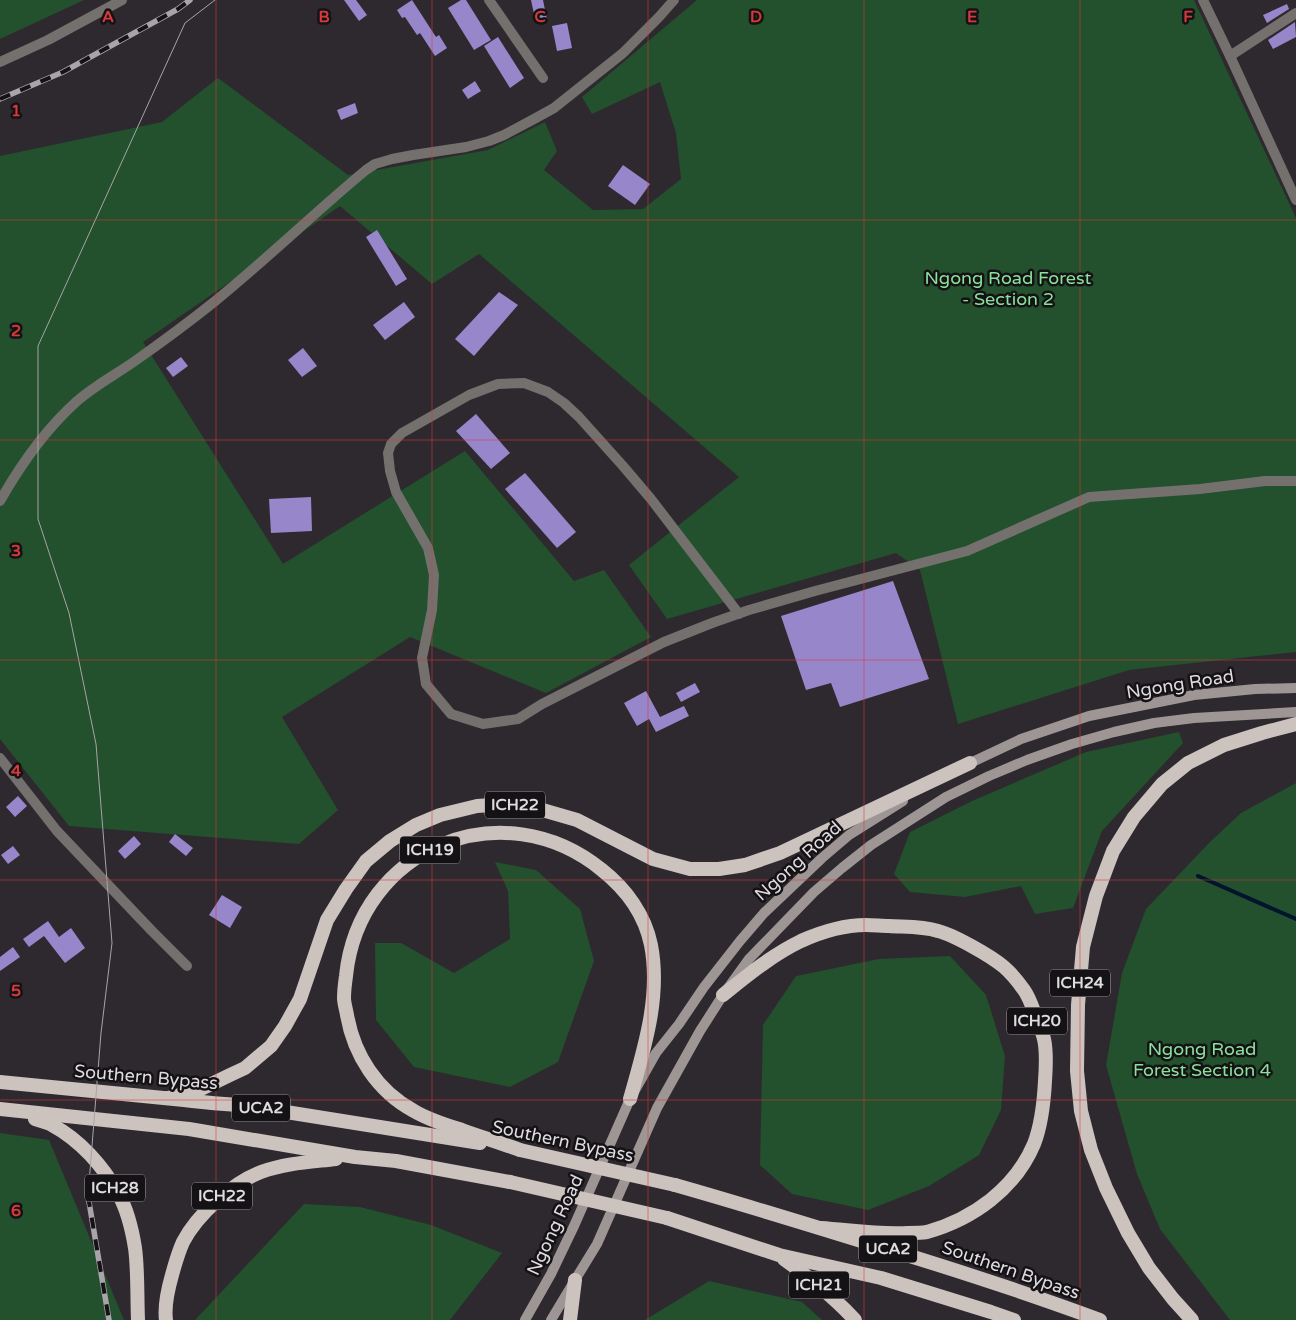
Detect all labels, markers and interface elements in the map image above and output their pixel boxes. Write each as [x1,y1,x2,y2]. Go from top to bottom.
text: A [102,7,114,27]
text: B [318,7,330,27]
text: C [534,7,546,27]
text: D [750,7,762,27]
text: E [967,7,977,27]
text: F [1183,7,1193,27]
text: 1 [11,101,21,121]
park label: Ngong Road Forest - Section 2 [925,267,1092,310]
text: 2 [11,321,21,341]
text: 3 [11,541,21,561]
street label: Ngong Road [1125,665,1235,703]
text: 4 [11,761,21,781]
road number: ICH22 [485,792,545,818]
street label: Ngong Road [750,816,846,906]
road number: ICH19 [400,836,460,864]
road number: ICH24 [1050,970,1110,996]
text: 5 [11,981,21,1001]
road number: ICH20 [1007,1008,1067,1034]
park label: Ngong Road Forest Section 4 [1133,1038,1271,1081]
street label: Southern Bypass [73,1060,219,1094]
road number: UCA2 [232,1094,290,1122]
street label: Southern Bypass [490,1115,636,1167]
street label: Ngong Road [522,1171,588,1279]
road number: ICH28 [85,1174,145,1202]
road number: ICH22 [192,1182,252,1210]
text: 6 [11,1201,21,1221]
road number: UCA2 [859,1236,917,1262]
street label: Southern Bypass [939,1236,1083,1304]
road number: ICH21 [789,1272,849,1298]

